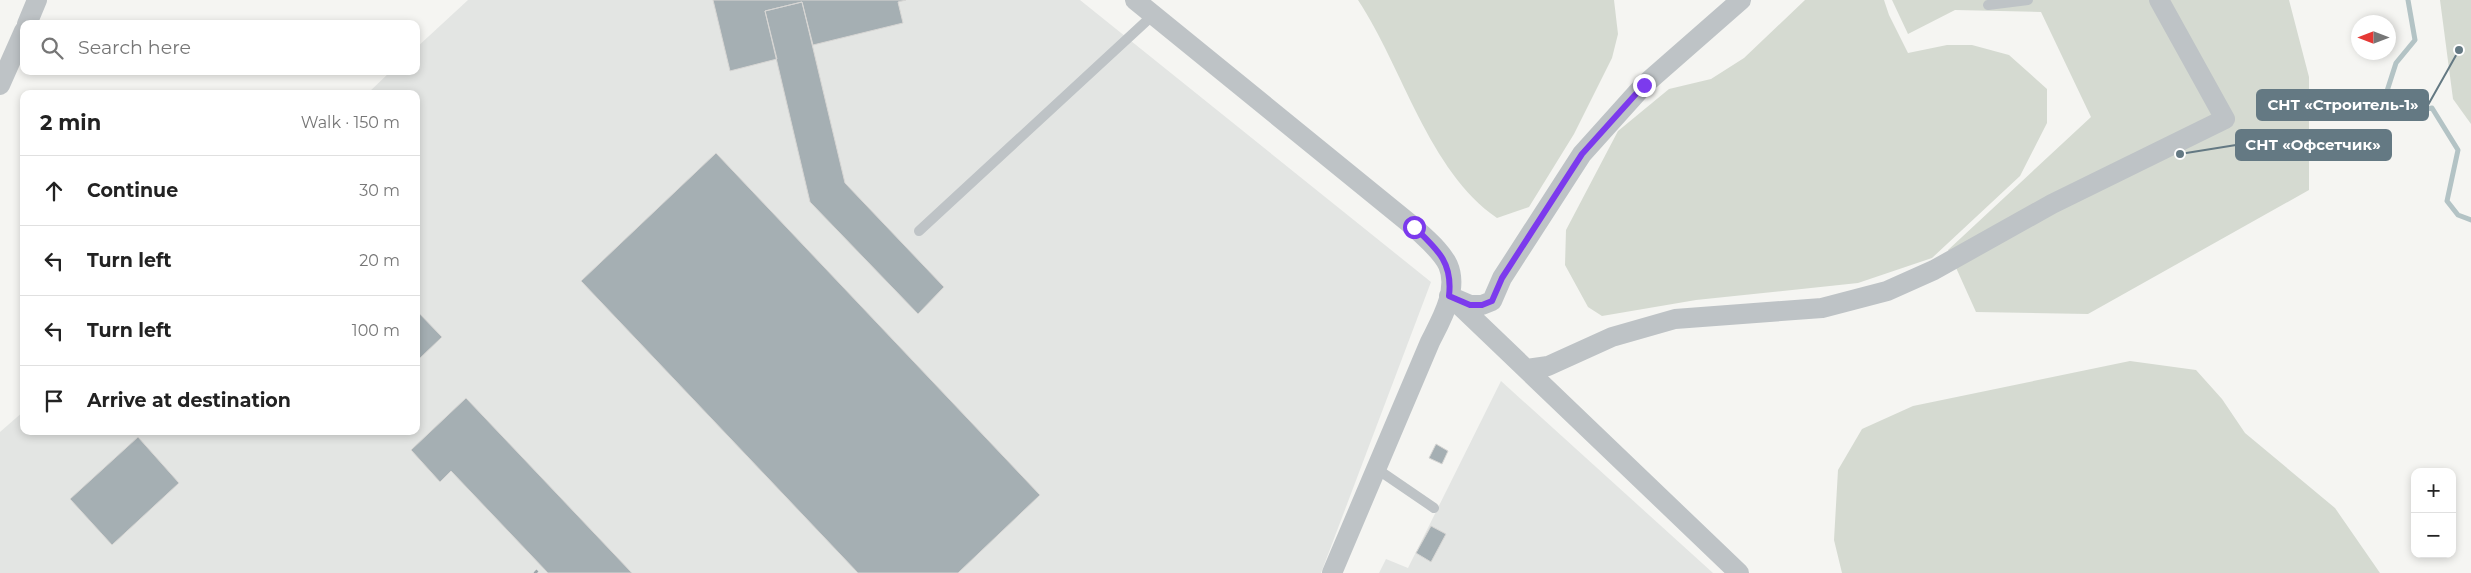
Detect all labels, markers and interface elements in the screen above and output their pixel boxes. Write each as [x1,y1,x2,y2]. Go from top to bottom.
north arrow [2351,15,2396,60]
search box [20,20,420,75]
icon: search [38,34,66,62]
text: Search here [78,36,191,59]
route end [1633,74,1656,97]
callout: СНТ «Строитель-1» [2257,90,2428,120]
text: СНТ «Строитель-1» [2267,95,2419,114]
text: 2 min [40,110,101,135]
text: Walk · 150 m [301,113,400,132]
callout: СНТ «Офсетчик» [2236,130,2391,160]
text: СНТ «Офсетчик» [2245,135,2381,154]
icon: ahead [40,177,68,205]
text: Continue [87,179,178,202]
text: 30 m [359,181,400,200]
route start [1403,216,1426,239]
icon: left [40,247,68,275]
text: Turn left [87,249,172,272]
text: 20 m [359,251,400,270]
icon: left [40,317,68,345]
text: Turn left [87,319,172,342]
text: 100 m [352,321,400,340]
icon: arrive [40,387,68,415]
text: Arrive at destination [87,389,291,412]
map controls [2411,468,2456,558]
button: + [2411,468,2456,513]
button: − [2411,513,2456,558]

